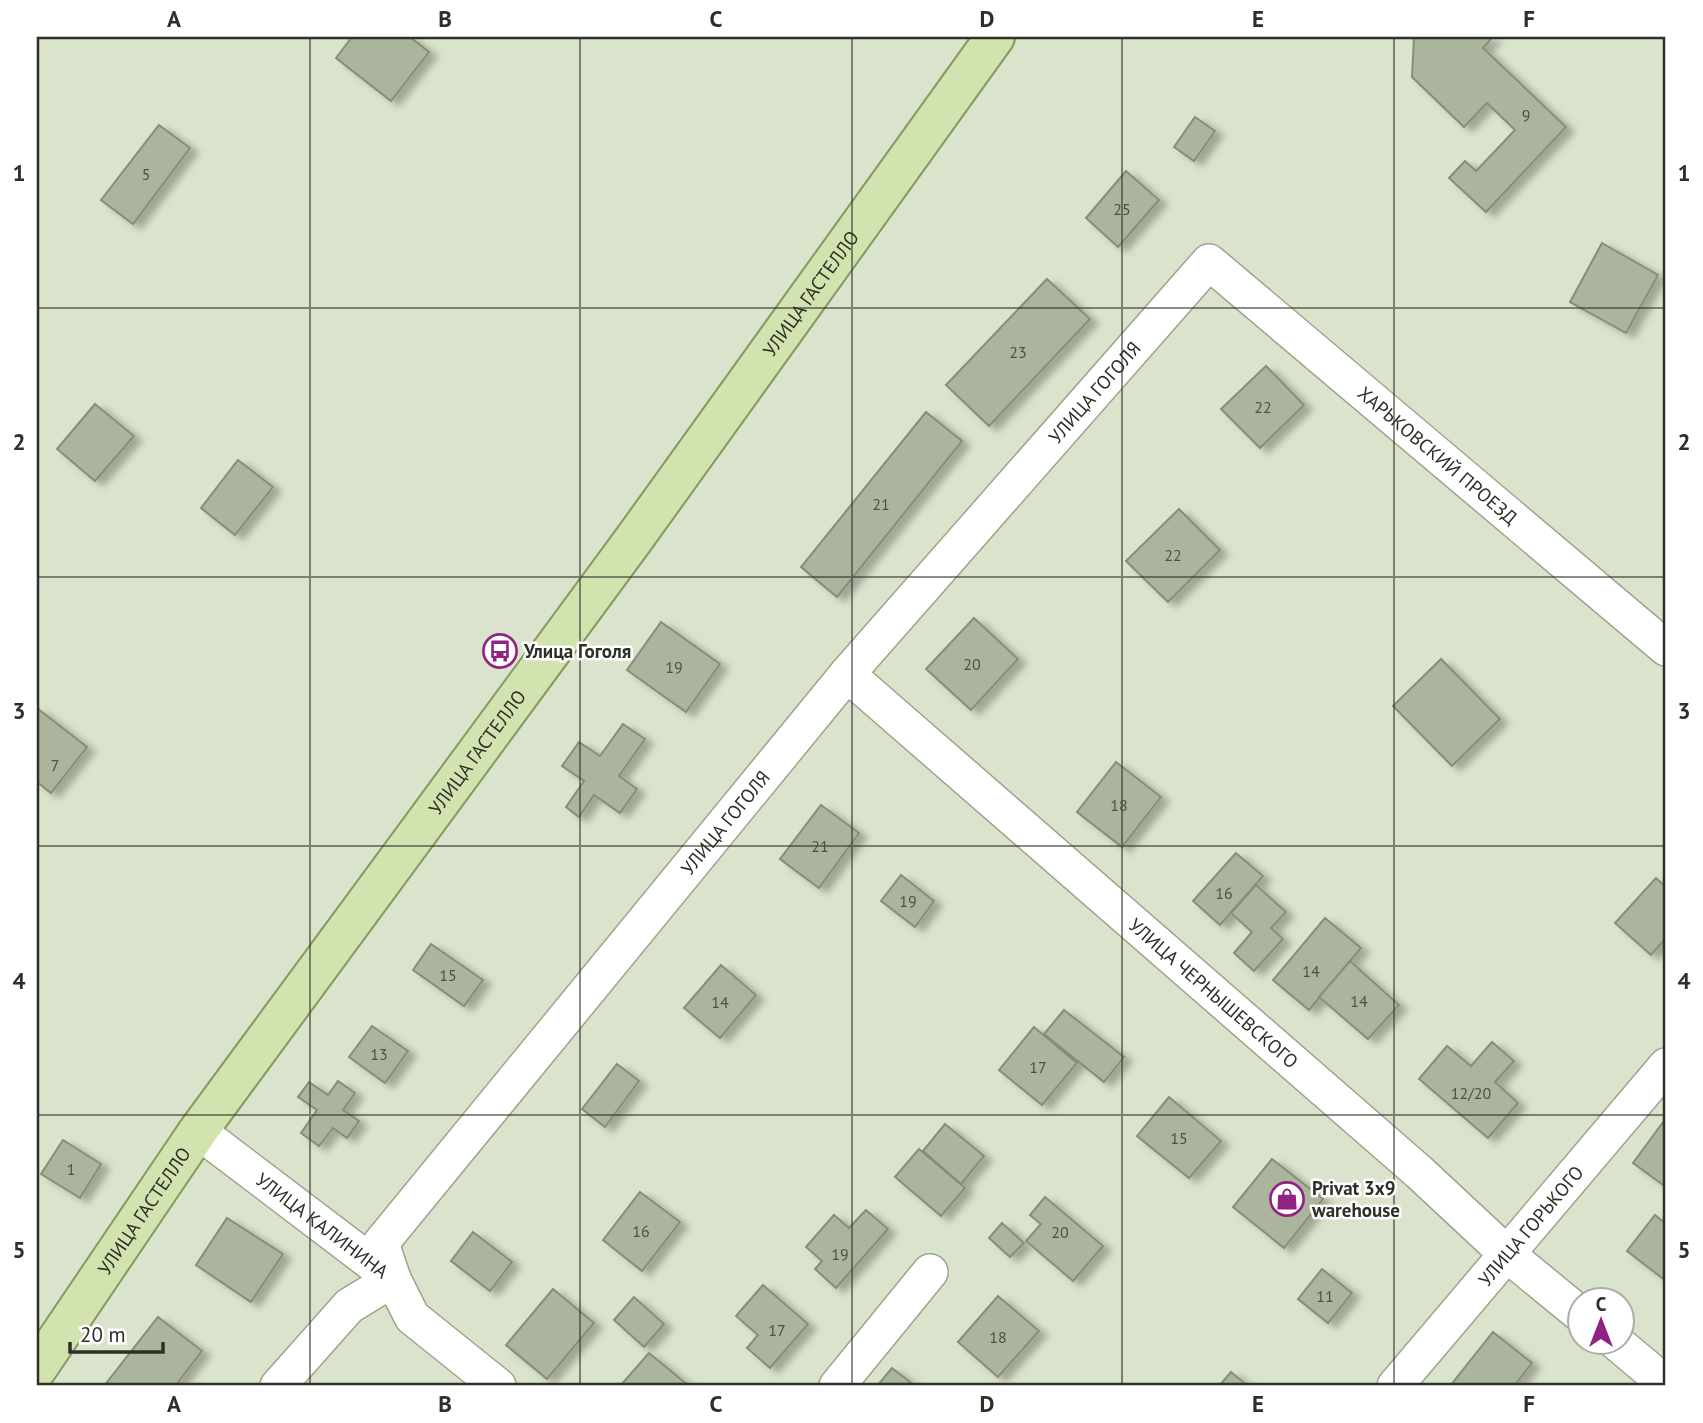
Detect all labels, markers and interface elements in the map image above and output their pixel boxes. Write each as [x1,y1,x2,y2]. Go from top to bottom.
text: A [167,4,181,33]
text: B [438,4,452,33]
text: C [710,4,723,33]
text: D [980,4,994,33]
text: E [1252,4,1264,33]
text: F [1523,4,1535,33]
house number: 9 [1522,105,1530,125]
text: 1 [12,158,26,187]
text: 1 [1677,158,1691,187]
house number: 5 [142,164,150,184]
house number: 25 [1113,199,1131,219]
street label: УЛИЦА ГАСТЕЛЛО [757,226,864,361]
street label: УЛИЦА ГОГОЛЯ [1043,336,1146,448]
house number: 23 [1009,342,1027,362]
street label: ХАРЬКОВСКИЙ ПРОЕЗД [1353,381,1523,530]
house number: 22 [1254,397,1272,417]
text: 2 [12,427,26,456]
text: 2 [1677,427,1691,456]
house number: 21 [872,494,890,514]
house number: 22 [1164,545,1182,565]
bus stop icon: Улица Гоголя [481,632,519,670]
place label: Улица Гоголя [523,639,631,663]
house number: 20 [963,654,981,674]
house number: 19 [665,657,683,677]
street label: УЛИЦА ГАСТЕЛЛО [423,685,531,819]
text: 3 [12,696,26,725]
text: 3 [1677,696,1691,725]
house number: 7 [51,755,59,775]
street label: УЛИЦА ГОГОЛЯ [676,766,775,880]
house number: 18 [1110,795,1128,815]
house number: 21 [811,836,829,856]
house number: 16 [1215,883,1233,903]
house number: 19 [899,891,917,911]
street label: УЛИЦА ЧЕРНЫШЕВСКОГО [1124,913,1303,1073]
house number: 14 [1302,961,1320,981]
house number: 15 [439,965,457,985]
text: 4 [12,966,26,995]
text: 4 [1677,966,1691,995]
house number: 14 [1350,991,1368,1011]
house number: 14 [711,992,729,1012]
house number: 13 [370,1044,388,1064]
house number: 17 [1029,1057,1047,1077]
house number: 12/20 [1451,1083,1492,1103]
house number: 15 [1170,1128,1188,1148]
street label: УЛИЦА ГАСТЕЛЛО [92,1142,196,1279]
house number: 1 [67,1159,75,1179]
street label: УЛИЦА ГОРЬКОГО [1473,1161,1589,1291]
street label: УЛИЦА КАЛИНИНА [251,1167,393,1283]
place label: Privat 3x9 warehouse [1311,1176,1400,1222]
shop icon: Privat 3x9 warehouse [1268,1180,1306,1218]
house number: 16 [632,1221,650,1241]
house number: 20 [1051,1222,1069,1242]
text: 5 [12,1235,26,1264]
text: 5 [1677,1235,1691,1264]
house number: 19 [831,1244,849,1264]
house number: 11 [1316,1286,1334,1306]
north arrow [1566,1286,1636,1356]
text: С [1596,1292,1607,1316]
scale bar [70,1311,163,1355]
house number: 17 [768,1320,786,1340]
text: 20 m [80,1321,126,1348]
house number: 18 [989,1327,1007,1347]
text: A [167,1389,181,1418]
text: B [438,1389,452,1418]
text: C [710,1389,723,1418]
text: D [980,1389,994,1418]
text: E [1252,1389,1264,1418]
text: F [1523,1389,1535,1418]

